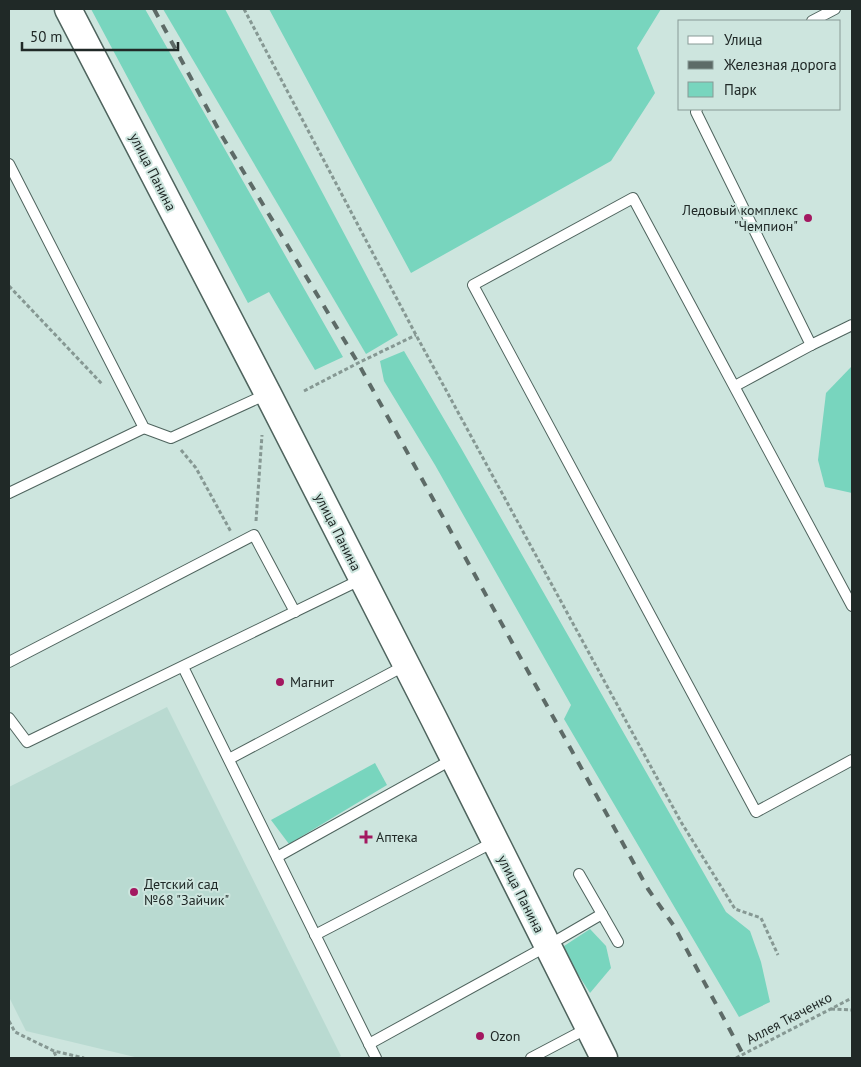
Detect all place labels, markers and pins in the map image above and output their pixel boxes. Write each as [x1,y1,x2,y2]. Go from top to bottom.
place label: Ледовый комплекс "Чемпион" [681,201,798,235]
marker: Ледовый комплекс "Чемпион" [802,212,814,224]
place label: Магнит [290,673,334,691]
marker: Магнит [274,676,286,688]
place label: Аптека [376,828,418,846]
marker: Аптека [360,831,372,843]
place label: Детский сад №68 "Зайчик" [144,875,229,909]
marker: Детский сад №68 "Зайчик" [128,886,140,898]
place label: Ozon [490,1027,520,1045]
marker: Ozon [474,1030,486,1042]

